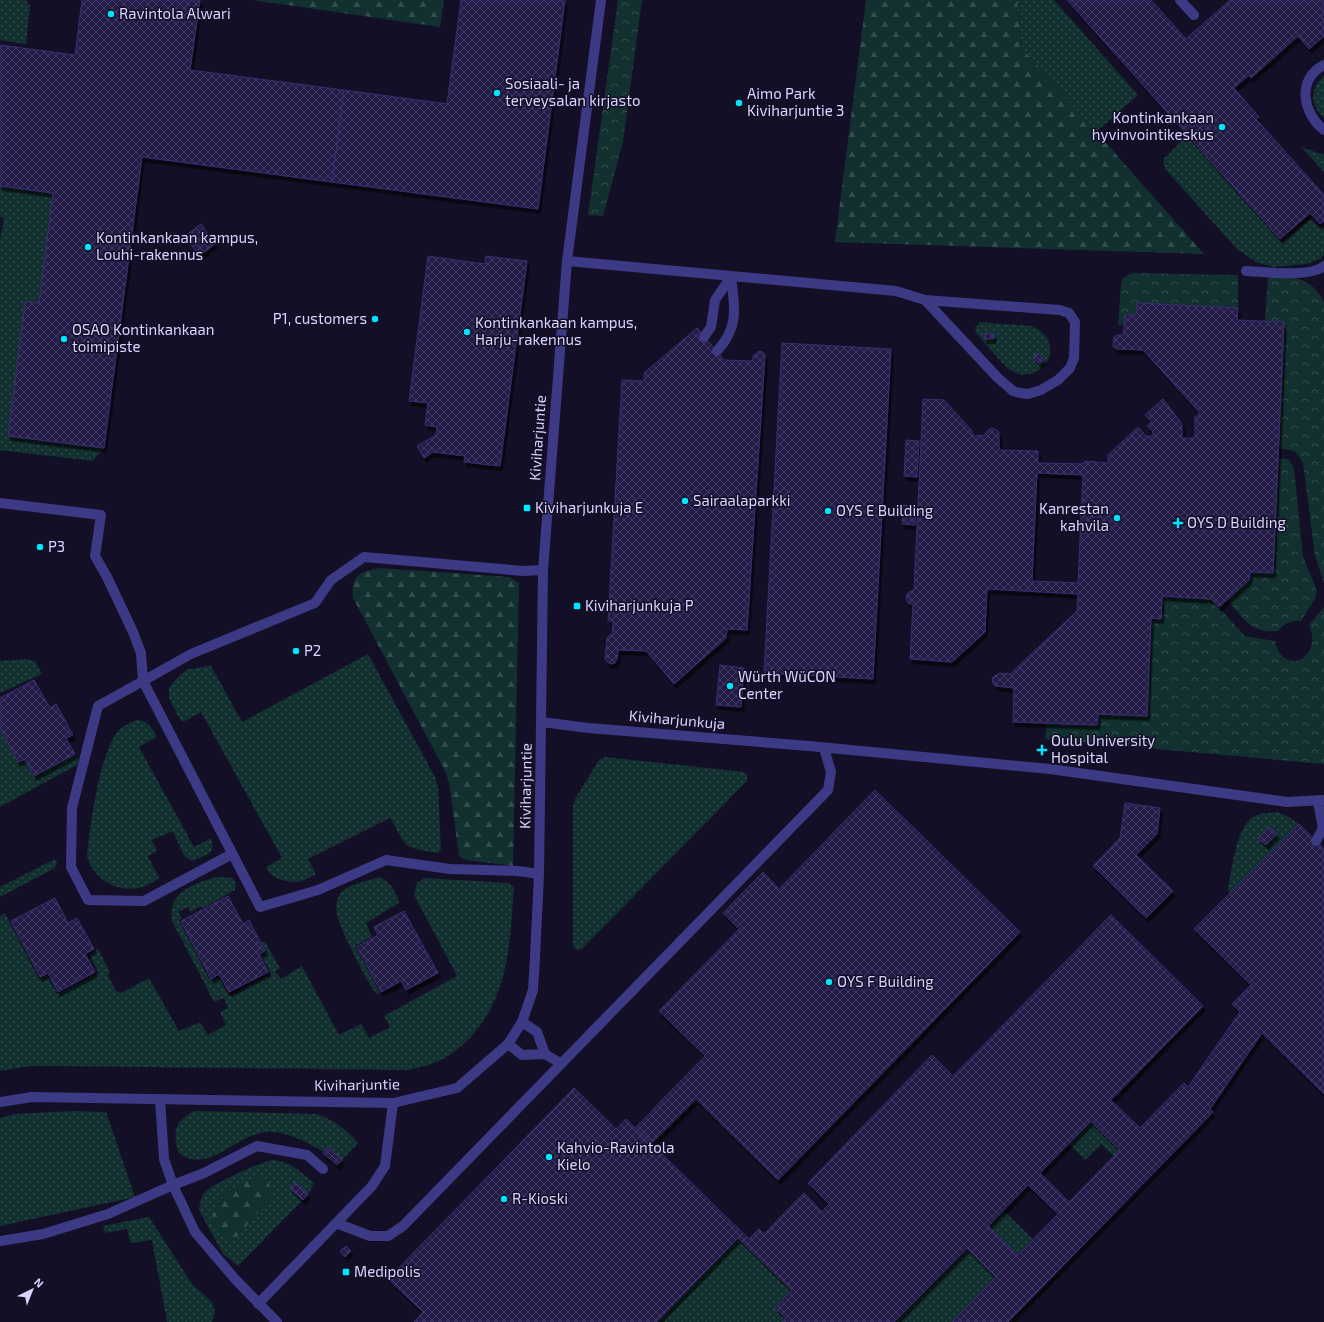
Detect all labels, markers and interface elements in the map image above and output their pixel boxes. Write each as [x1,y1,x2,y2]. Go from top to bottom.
place label: Ravintola Alwari [119,4,231,22]
marker: Ravintola Alwari [106,9,116,19]
place label: Sosiaali- ja terveysalan kirjasto [505,74,640,110]
place label: Aimo Park Kiviharjuntie 3 [747,84,844,120]
marker: Sosiaali- ja terveysalan kirjasto [492,88,502,98]
marker: Aimo Park Kiviharjuntie 3 [734,98,744,108]
place label: Kontinkankaan hyvinvointikeskus [1092,108,1214,143]
marker: Kontinkankaan hyvinvointikeskus [1217,122,1227,132]
place label: Kontinkankaan kampus, Louhi-rakennus [96,228,258,263]
marker: Kontinkankaan kampus, Louhi-rakennus [83,242,93,252]
place label: P1, customers [273,309,367,327]
place label: Kontinkankaan kampus, Harju-rakennus [475,313,637,349]
marker: P1, customers [370,314,380,324]
place label: OSAO Kontinkankaan toimipiste [72,320,215,355]
marker: Kontinkankaan kampus, Harju-rakennus [462,327,472,337]
marker: OSAO Kontinkankaan toimipiste [59,334,69,344]
street label: Kiviharjuntie [525,395,550,481]
place label: Sairaalaparkki [693,491,791,509]
marker: Sairaalaparkki [680,496,690,506]
place label: Kiviharjunkuja E [535,498,643,517]
place label: Kanrestan kahvila [1039,499,1109,534]
place label: OYS E Building [836,501,934,519]
marker: Kiviharjunkuja E [522,503,532,513]
marker: OYS E Building [823,506,833,516]
marker: Kanrestan kahvila [1112,513,1122,523]
place label: OYS D Building [1187,513,1286,531]
marker: OYS D Building [1172,517,1184,529]
place label: P3 [48,537,65,555]
marker: P3 [35,542,45,552]
place label: Kiviharjunkuja P [585,596,694,615]
marker: Kiviharjunkuja P [572,601,582,611]
place label: P2 [304,641,321,659]
marker: P2 [291,646,301,656]
place label: Würth WüCON Center [738,667,836,702]
marker: Würth WüCON Center [725,681,735,691]
street label: Kiviharjunkuja [628,706,726,733]
place label: Oulu University Hospital [1051,731,1155,766]
street label: Kiviharjuntie [515,743,536,829]
marker: Oulu University Hospital [1036,744,1048,756]
place label: OYS F Building [837,972,934,990]
marker: OYS F Building [824,977,834,987]
street label: Kiviharjuntie [314,1074,400,1095]
place label: Kahvio-Ravintola Kielo [557,1138,675,1173]
marker: Kahvio-Ravintola Kielo [544,1152,554,1162]
place label: R-Kioski [512,1189,568,1207]
marker: R-Kioski [499,1194,509,1204]
place label: Medipolis [354,1262,421,1280]
marker: Medipolis [341,1267,351,1277]
north arrow [12,1270,52,1310]
text: N [32,1275,47,1290]

